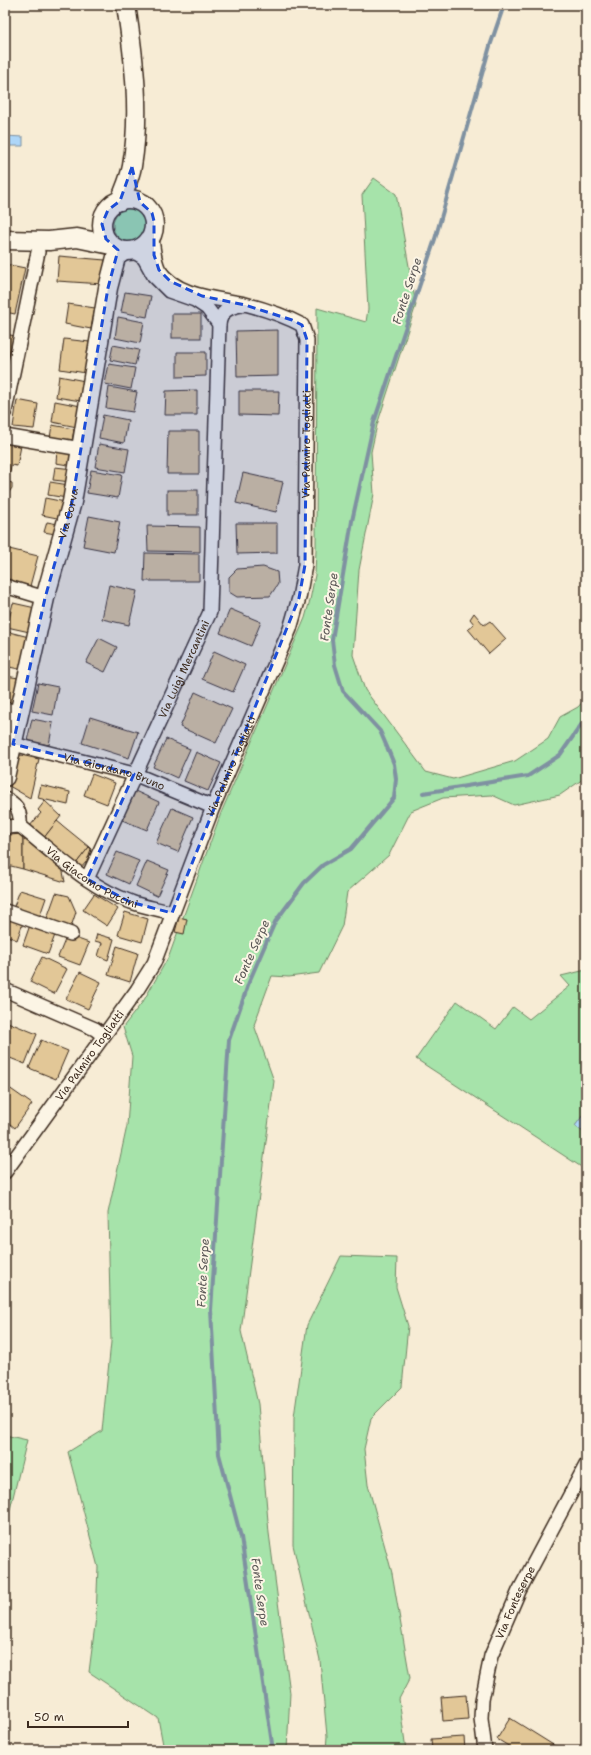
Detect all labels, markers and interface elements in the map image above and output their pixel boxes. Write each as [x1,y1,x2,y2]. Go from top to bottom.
water label: Fonte Serpe [389,255,425,326]
street label: Via Palmiro Togliatti [298,390,314,499]
street label: Via Corva [54,487,82,541]
water label: Fonte Serpe [316,571,342,642]
street label: Via Luigi Mercantini [155,618,213,721]
street label: Via Palmiro Togliatti [203,713,259,819]
street label: Via Giordano Bruno [62,749,168,794]
street label: Via Giacomo Puccini [43,843,140,911]
water label: Fonte Serpe [231,917,273,987]
street label: Via Palmiro Togliatti [52,1007,127,1104]
water label: Fonte Serpe [193,1238,213,1308]
water label: Fonte Serpe [247,1557,273,1628]
street label: Via Fonteserpe [492,1563,539,1641]
scale bar [28,1703,128,1729]
text: 50 m [34,1709,64,1725]

